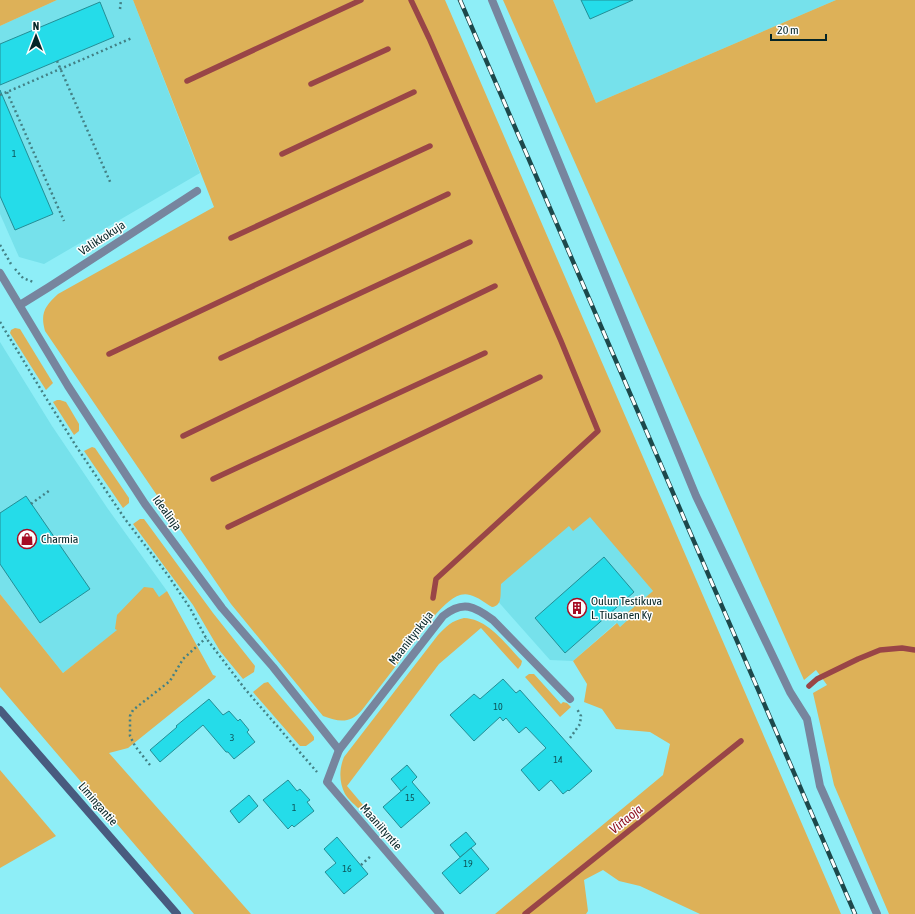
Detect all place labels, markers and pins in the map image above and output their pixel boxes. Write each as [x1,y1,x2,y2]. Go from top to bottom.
shop icon: Charmia [16,528,38,550]
place label: Charmia [41,532,78,546]
place label: Oulun Testikuva L. Tiusanen Ky [591,594,662,622]
building icon: Oulun Testikuva L. Tiusanen Ky [566,597,588,619]

